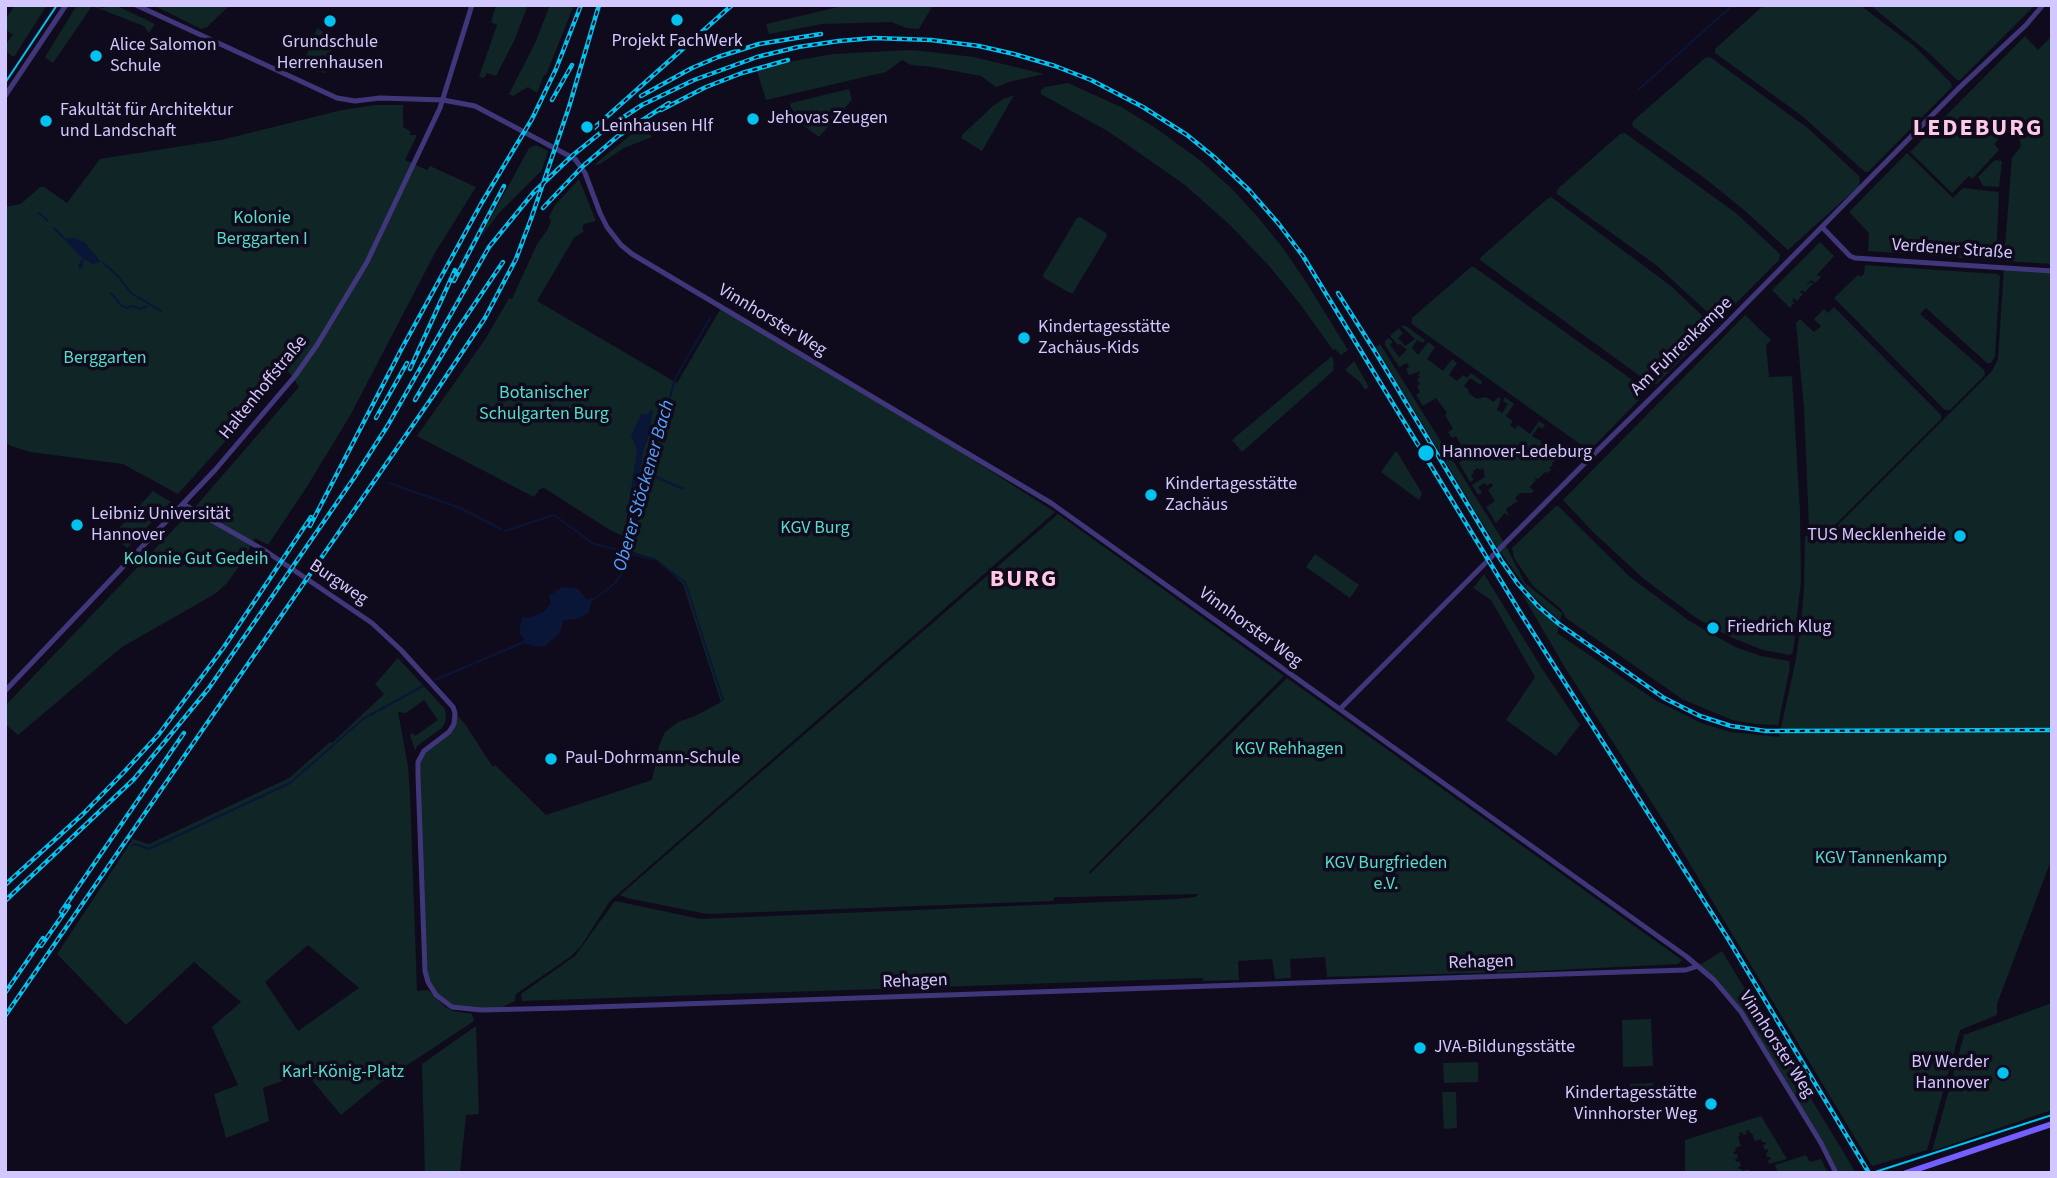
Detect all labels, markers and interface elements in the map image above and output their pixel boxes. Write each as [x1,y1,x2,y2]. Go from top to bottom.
marker: Projekt FachWerk [669,12,685,28]
marker: Grundschule Herrenhausen [322,13,338,29]
place label: Projekt FachWerk [611,31,743,53]
place label: Grundschule Herrenhausen [277,32,383,74]
place label: Alice Salomon Schule [110,35,217,78]
marker: Alice Salomon Schule [88,48,104,64]
place label: Fakultät für Architektur und Landschaft [60,100,233,142]
place label: Jehovas Zeugen [767,108,888,130]
marker: Jehovas Zeugen [745,111,761,127]
marker: Fakultät für Architektur und Landschaft [38,113,54,129]
place label: Leinhausen Hlf [601,116,713,138]
district label: LEDEBURG [1914,116,2042,144]
marker: Leinhausen Hlf [579,119,595,135]
park label: Kolonie Berggarten I [216,208,308,250]
street label: Verdener Straße [1891,235,2013,265]
street label: Vinnhorster Weg [714,280,830,362]
street label: Am Fuhrenkampe [1627,293,1737,401]
place label: Kindertagesstätte Zachäus-Kids [1038,317,1170,360]
marker: Kindertagesstätte Zachäus-Kids [1016,330,1032,346]
street label: Haltenhoffstraße [216,332,312,444]
park label: Berggarten [63,348,147,370]
park label: Botanischer Schulgarten Burg [479,383,609,426]
water label: Oberer Stöckener Bach [610,398,680,574]
place label: Hannover-Ledeburg [1442,442,1592,464]
marker: Hannover-Ledeburg [1416,443,1436,463]
place label: Kindertagesstätte Zachäus [1165,474,1297,516]
marker: Kindertagesstätte Zachäus [1143,487,1159,503]
place label: Leibniz Universität Hannover [91,504,230,546]
marker: Leibniz Universität Hannover [69,517,85,533]
park label: KGV Burg [780,518,850,540]
place label: TUS Mecklenheide [1807,525,1946,547]
marker: TUS Mecklenheide [1952,528,1968,544]
park label: Kolonie Gut Gedeih [124,549,268,571]
street label: Burgweg [305,556,371,610]
district label: BURG [990,567,1058,595]
street label: Vinnhorster Weg [1194,583,1306,673]
place label: Friedrich Klug [1727,617,1831,639]
marker: Friedrich Klug [1705,620,1721,636]
park label: KGV Rehhagen [1234,739,1344,761]
place label: Paul-Dohrmann-Schule [565,748,740,770]
marker: Paul-Dohrmann-Schule [543,751,559,767]
park label: KGV Tannenkamp [1815,848,1947,870]
park label: KGV Burgfrieden e.V. [1325,853,1447,896]
street label: Rehagen [1448,951,1514,975]
street label: Rehagen [882,970,948,994]
street label: Vinnhorster Weg [1733,988,1819,1102]
place label: JVA-Bildungsstätte [1434,1037,1575,1059]
marker: JVA-Bildungsstätte [1412,1040,1428,1056]
place label: BV Werder Hannover [1911,1052,1989,1094]
park label: Karl-König-Platz [282,1062,404,1084]
marker: BV Werder Hannover [1995,1065,2011,1081]
place label: Kindertagesstätte Vinnhorster Weg [1565,1083,1697,1126]
marker: Kindertagesstätte Vinnhorster Weg [1703,1096,1719,1112]

